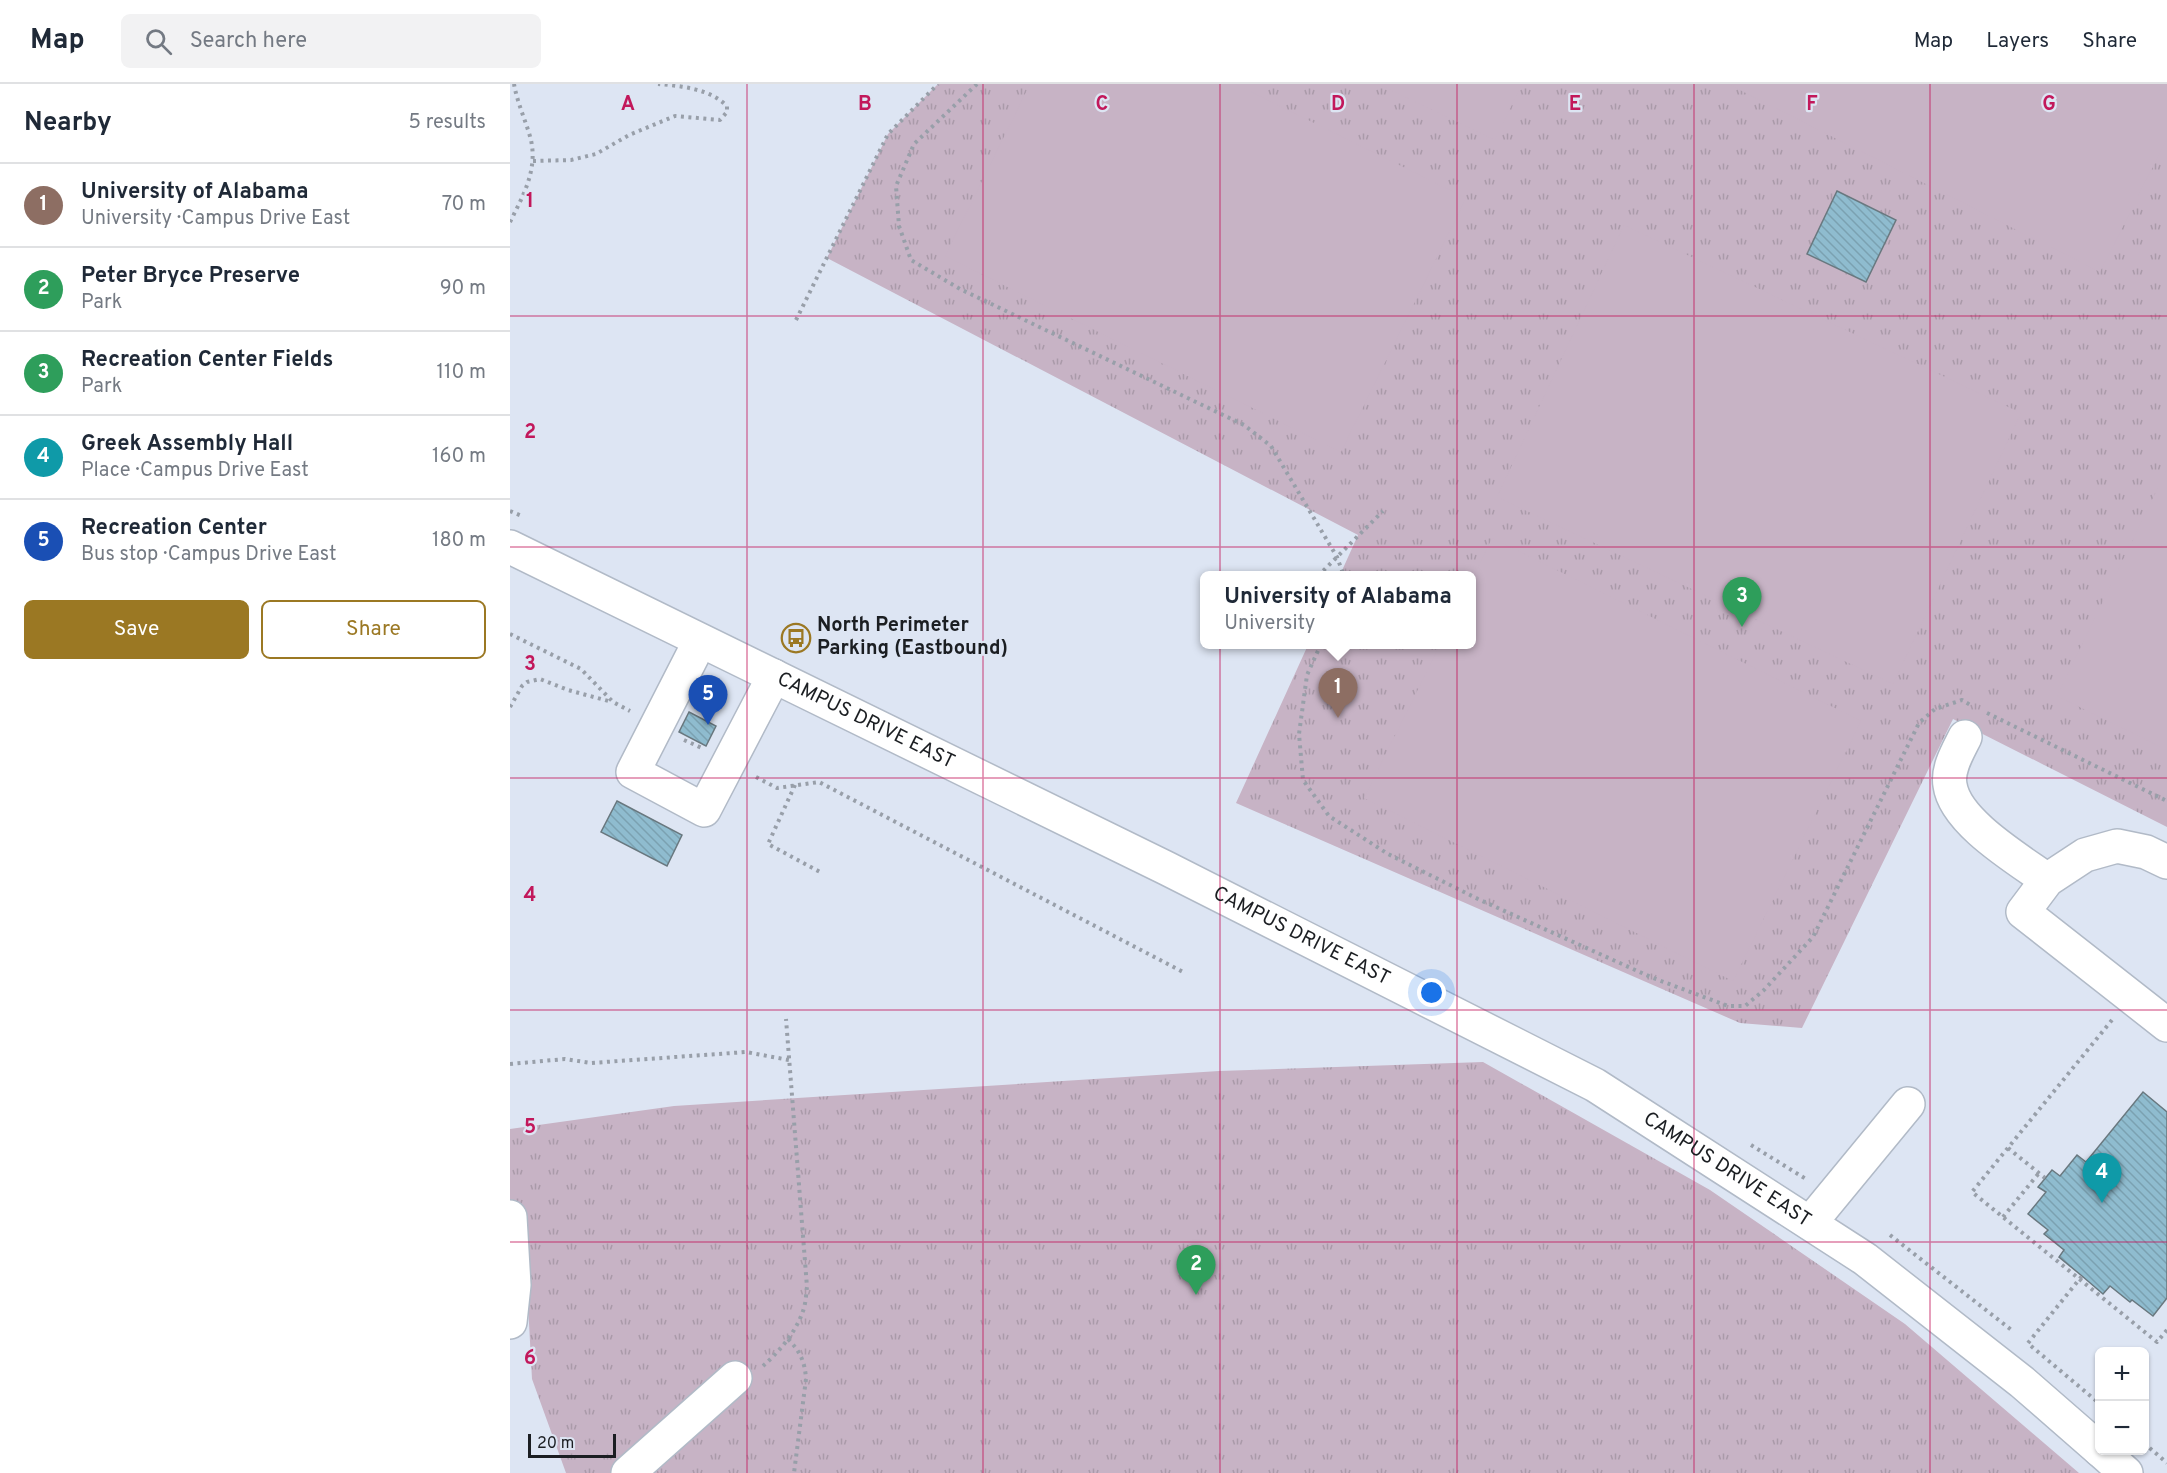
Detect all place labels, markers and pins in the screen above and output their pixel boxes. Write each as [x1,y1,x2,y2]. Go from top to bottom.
pin: 3 [1722,578,1762,627]
place label: North Perimeter Parking (Eastbound) [817,613,1008,662]
bus stop icon: North Perimeter Parking (Eastbound) [780,622,812,654]
pin: 1 [1318,668,1358,718]
pin: 5 [688,676,728,725]
pin: 4 [2082,1154,2122,1203]
pin: 2 [1176,1246,1216,1295]

